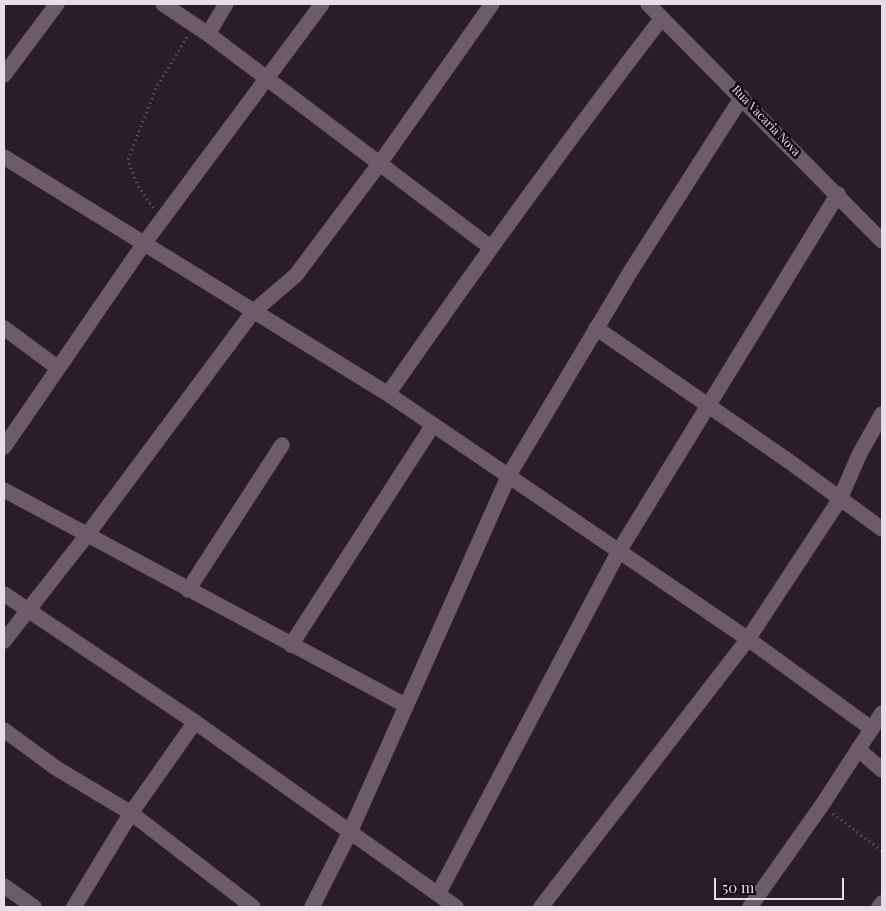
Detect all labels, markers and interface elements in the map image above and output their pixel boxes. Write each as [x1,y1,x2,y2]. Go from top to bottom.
street label: Rua Vacaria Nova [729,83,803,159]
scale bar [716,868,846,900]
text: 50 m [722,877,754,897]

